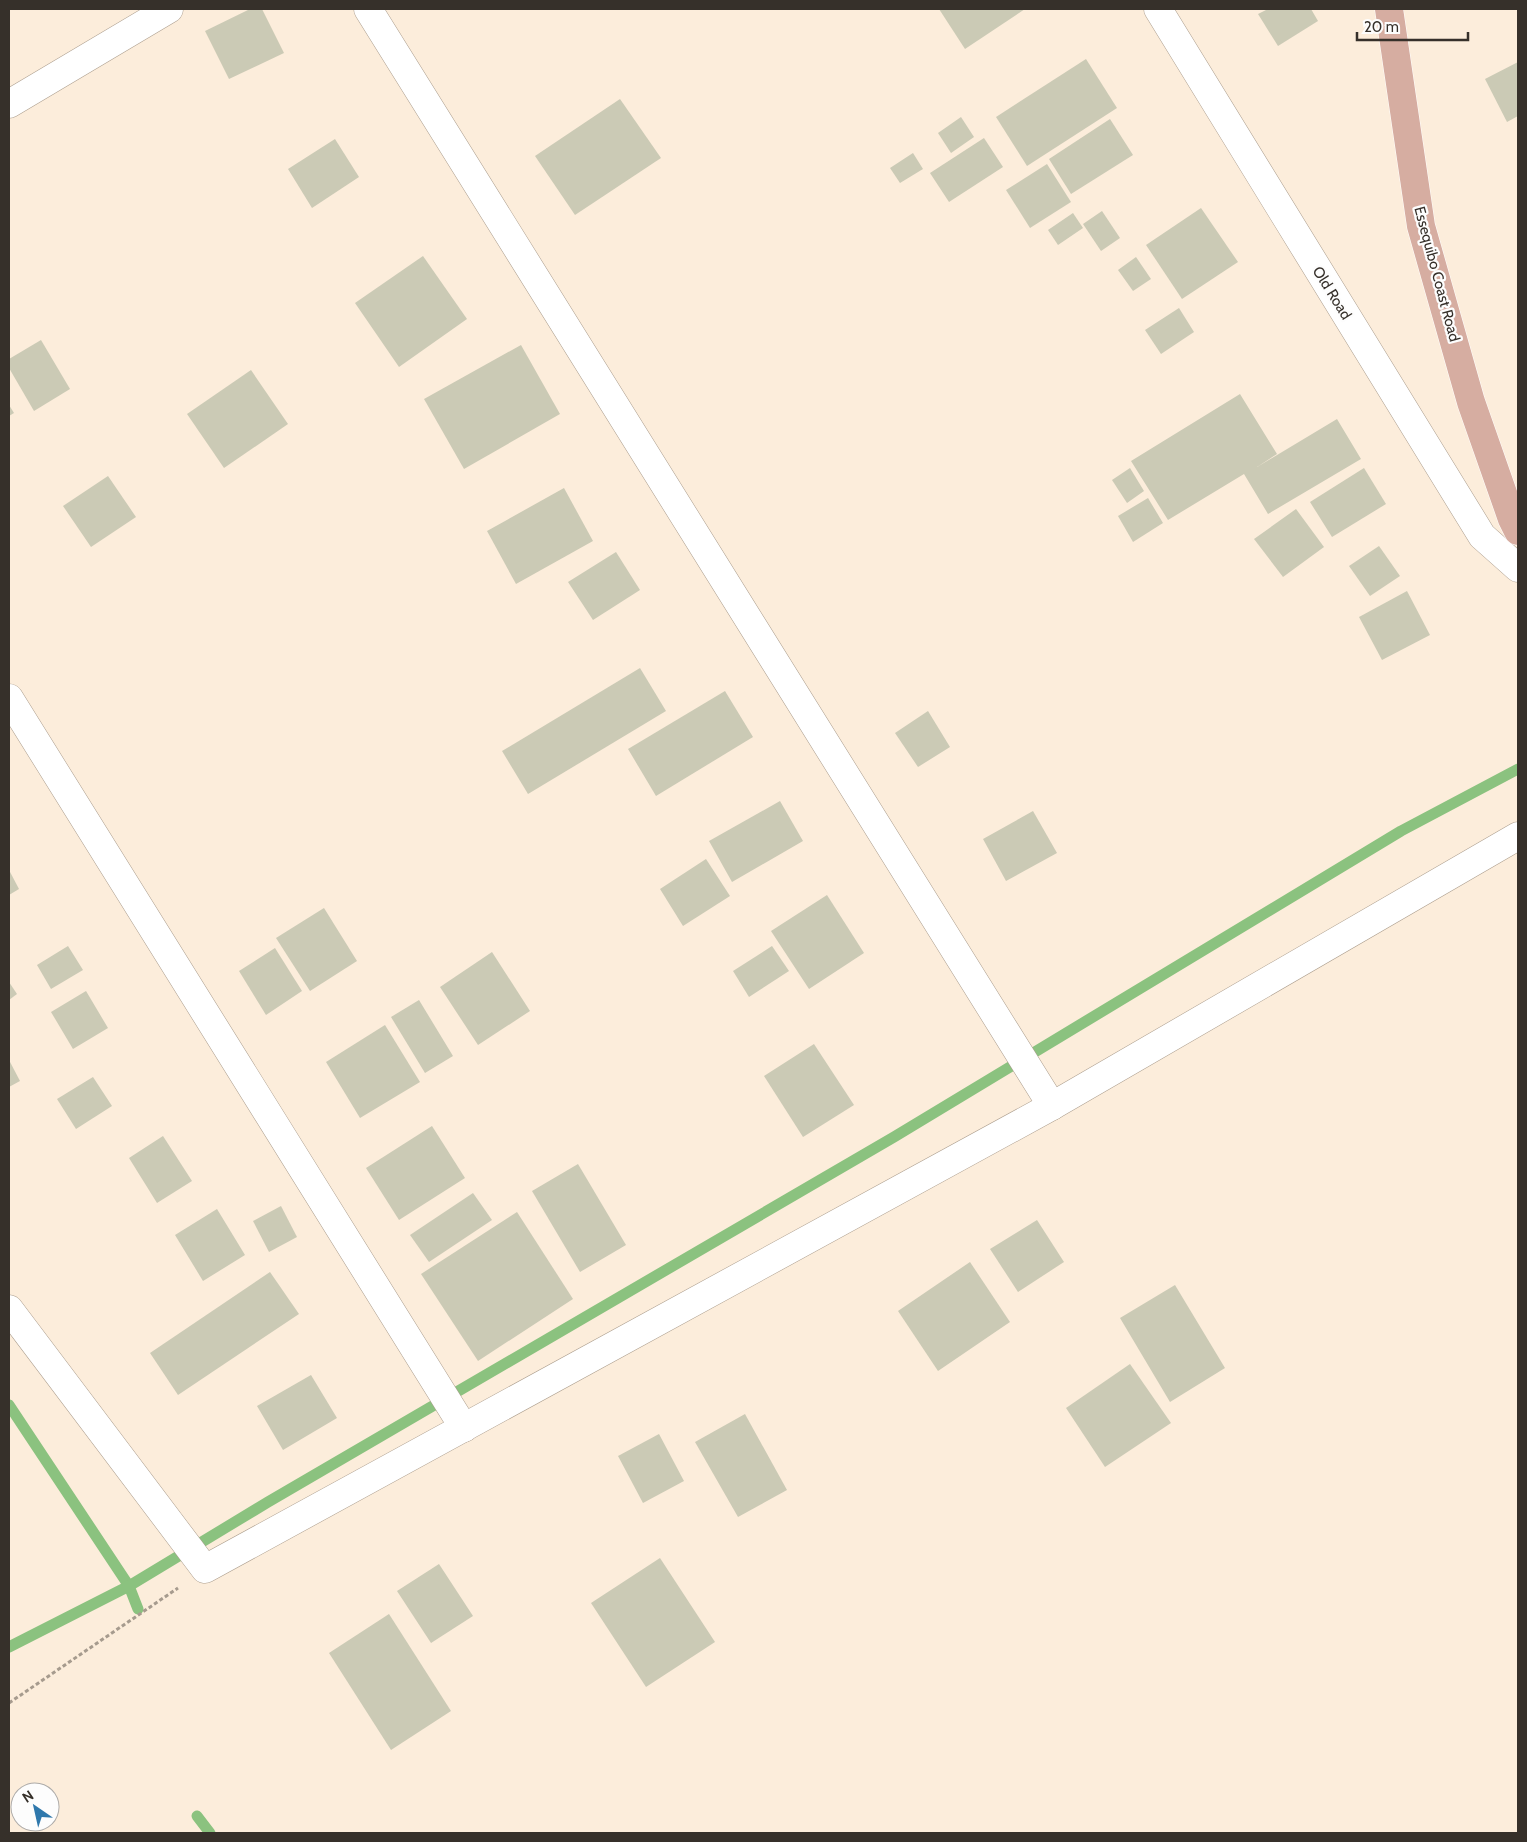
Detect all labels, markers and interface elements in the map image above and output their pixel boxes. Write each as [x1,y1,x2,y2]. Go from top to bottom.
scale bar [1357,10,1468,42]
text: 20 m [1364,18,1399,36]
street label: Essequibo Coast Road [1410,204,1464,344]
street label: Old Road [1309,263,1355,323]
north arrow [10,1782,60,1832]
text: N [19,1786,37,1806]

